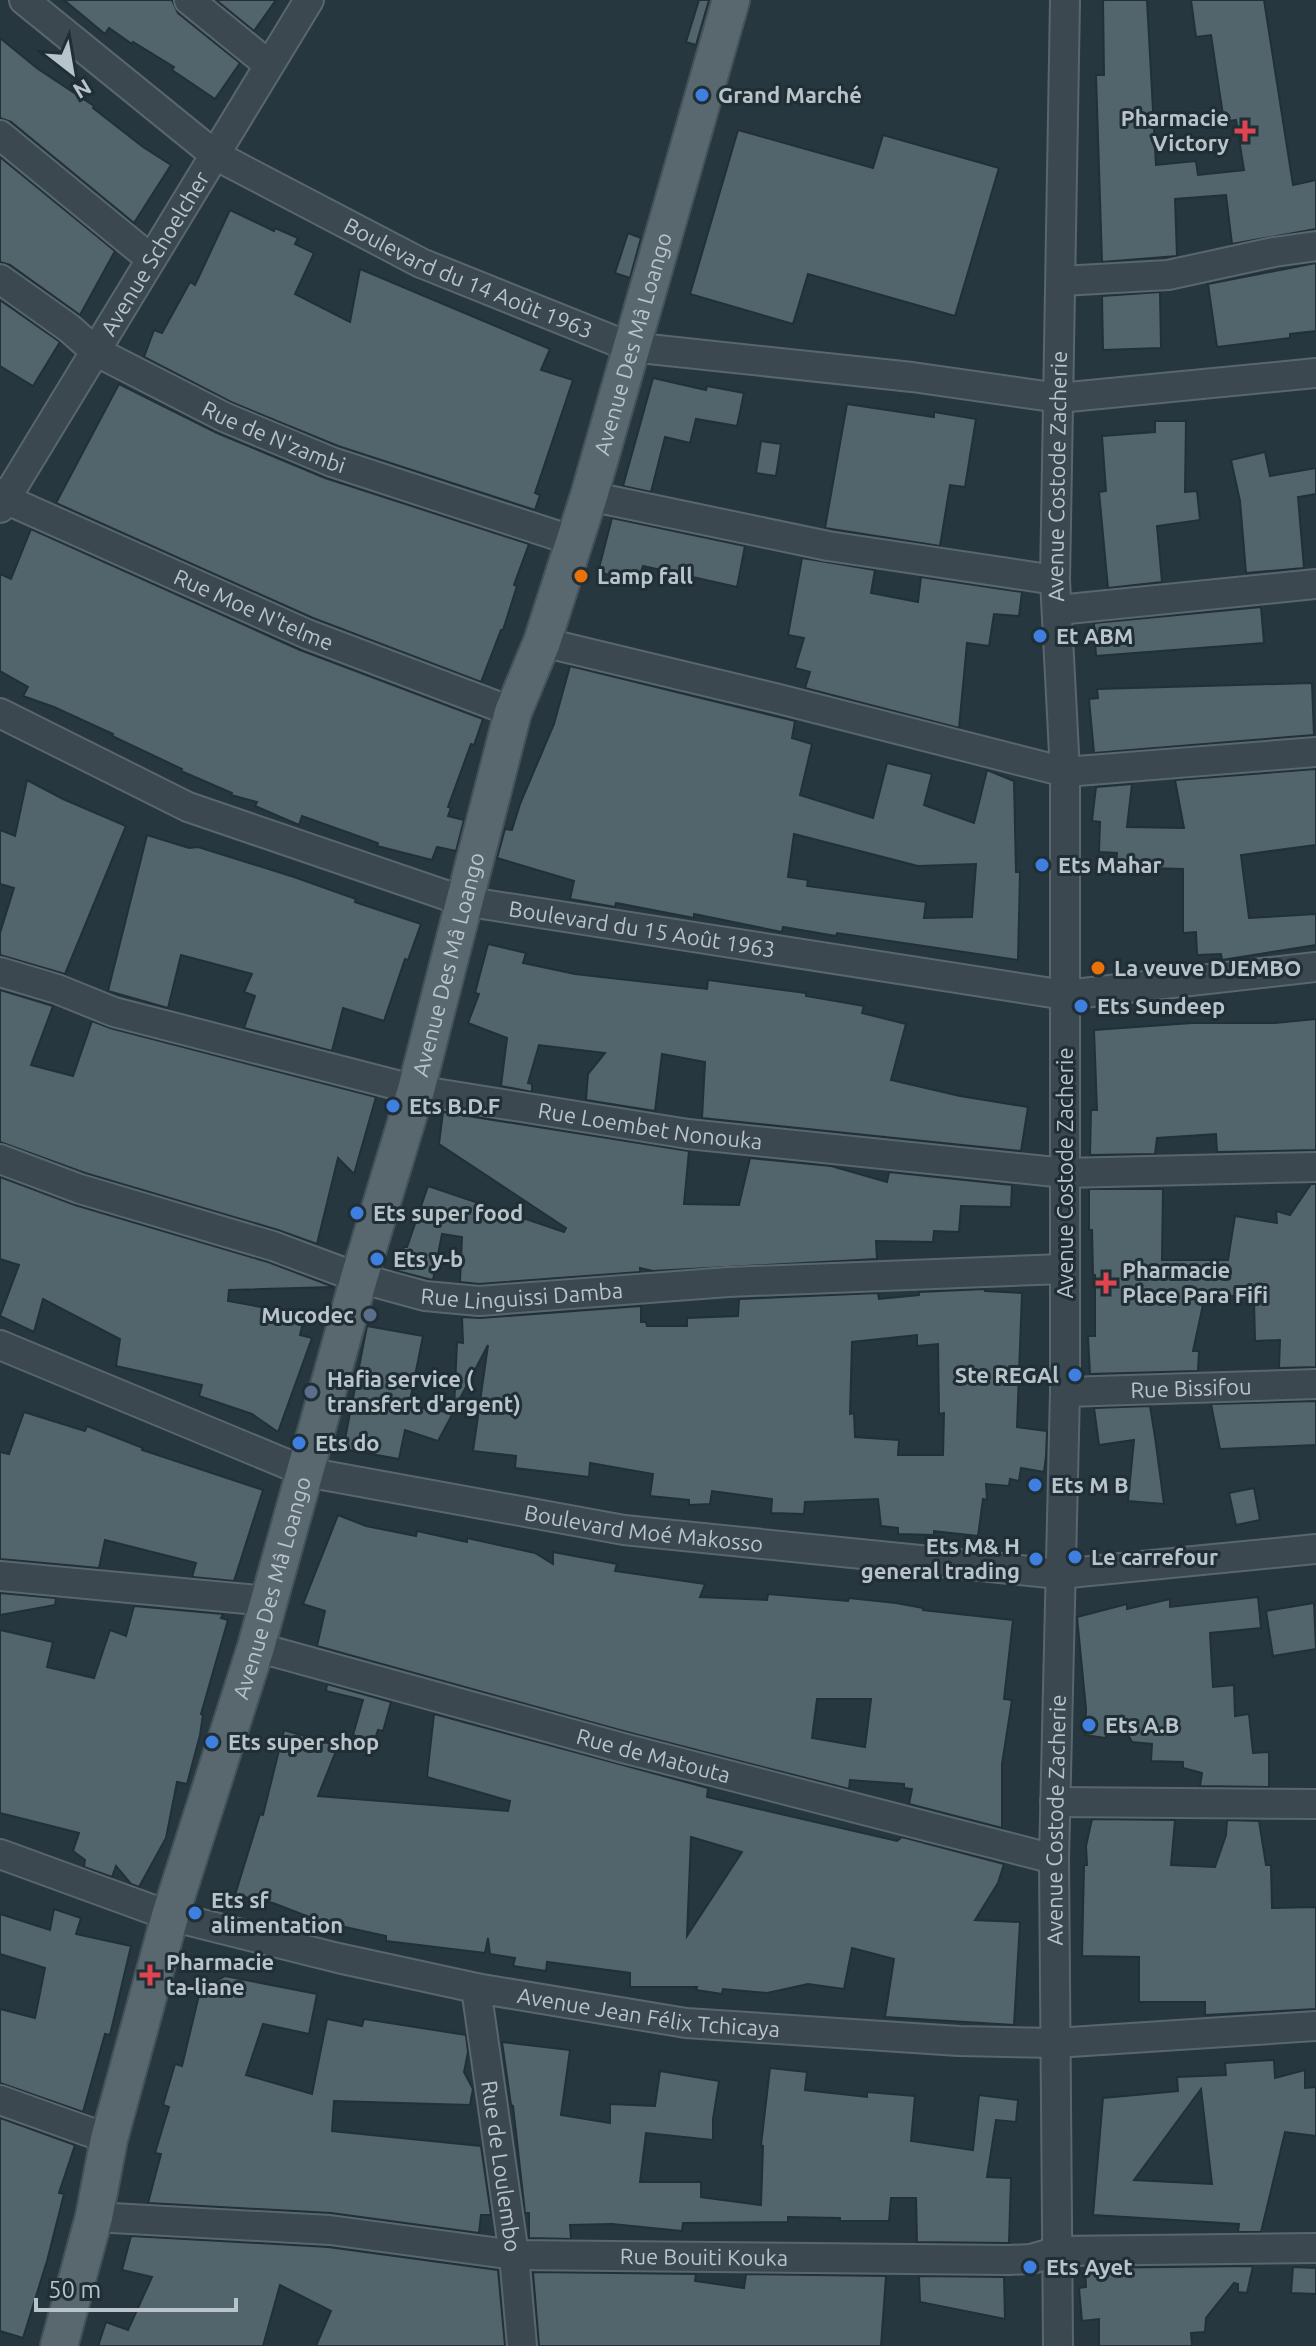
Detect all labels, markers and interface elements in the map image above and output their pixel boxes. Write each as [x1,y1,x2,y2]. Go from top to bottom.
north arrow [32,32,112,112]
text: N [69,75,96,105]
place label: Grand Marché [718,82,862,107]
marker: Grand Marché [693,86,711,104]
place label: Pharmacie Victory [1121,105,1229,155]
marker: Pharmacie Victory [1236,122,1254,140]
street label: Avenue Schoelcher [95,166,214,340]
street label: Boulevard du 14 Août 1963 [340,212,597,343]
street label: Avenue Des Mâ Loango [588,229,676,458]
street label: Avenue Costode Zacherie [1042,351,1071,603]
street label: Rue de N'zambi [198,395,349,478]
street label: Rue Moe N'telme [170,563,337,655]
place label: Lamp fall [597,563,693,588]
marker: Lamp fall [572,567,590,585]
place label: Et ABM [1056,623,1133,648]
marker: Et ABM [1031,627,1049,645]
street label: Avenue Des Mâ Loango [407,849,489,1079]
place label: Ets Mahar [1058,852,1162,877]
marker: Ets Mahar [1033,856,1051,874]
street label: Boulevard du 15 Août 1963 [507,895,777,962]
place label: La veuve DJEMBO [1114,955,1301,980]
marker: La veuve DJEMBO [1089,959,1107,977]
place label: Ets Sundeep [1097,993,1225,1018]
marker: Ets Sundeep [1072,997,1090,1015]
street label: Avenue Costode Zacherie [1052,1047,1077,1299]
place label: Ets B.D.F [409,1093,500,1118]
marker: Ets B.D.F [384,1097,402,1115]
street label: Rue Loembet Nonouka [536,1097,764,1154]
place label: Ets super food [373,1200,523,1225]
marker: Ets super food [348,1204,366,1222]
place label: Ets y-b [393,1246,463,1271]
marker: Ets y-b [368,1250,386,1268]
place label: Pharmacie Place Para Fifi [1122,1257,1268,1307]
marker: Pharmacie Place Para Fifi [1097,1274,1115,1292]
street label: Rue Linguissi Damba [420,1277,624,1313]
place label: Mucodec [261,1302,354,1327]
marker: Mucodec [361,1306,379,1324]
place label: Ste REGAl [955,1362,1059,1387]
place label: Hafia service ( transfert d'argent) [327,1366,521,1417]
marker: Ste REGAl [1066,1366,1084,1384]
street label: Rue Bissifou [1130,1373,1252,1402]
marker: Hafia service ( transfert d'argent) [302,1383,320,1401]
place label: Ets do [315,1430,380,1455]
marker: Ets do [290,1434,308,1452]
place label: Ets M B [1051,1472,1129,1497]
street label: Avenue Des Mâ Loango [227,1473,315,1702]
marker: Ets M B [1026,1476,1044,1494]
street label: Boulevard Moé Makosso [523,1499,764,1556]
place label: Ets M& H general trading [861,1533,1020,1583]
place label: Le carrefour [1091,1544,1218,1569]
marker: Le carrefour [1066,1548,1084,1566]
marker: Ets M& H general trading [1027,1550,1045,1568]
street label: Avenue Costode Zacherie [1041,1694,1070,1946]
place label: Ets A.B [1105,1712,1179,1737]
marker: Ets A.B [1080,1716,1098,1734]
street label: Rue de Matouta [574,1723,733,1787]
place label: Ets super shop [228,1729,379,1754]
marker: Ets super shop [203,1733,221,1751]
place label: Ets sf alimentation [211,1887,343,1937]
marker: Ets sf alimentation [186,1904,204,1922]
place label: Pharmacie ta-liane [166,1949,274,1999]
marker: Pharmacie ta-liane [141,1966,159,1984]
street label: Avenue Jean Félix Tchicaya [516,1982,781,2041]
street label: Rue de Loulembo [477,2079,526,2253]
street label: Rue Bouiti Kouka [620,2243,788,2270]
place label: Ets Ayet [1046,2254,1133,2279]
marker: Ets Ayet [1021,2258,1039,2276]
scale bar [36,2262,236,2312]
text: 50 m [48,2276,101,2303]

